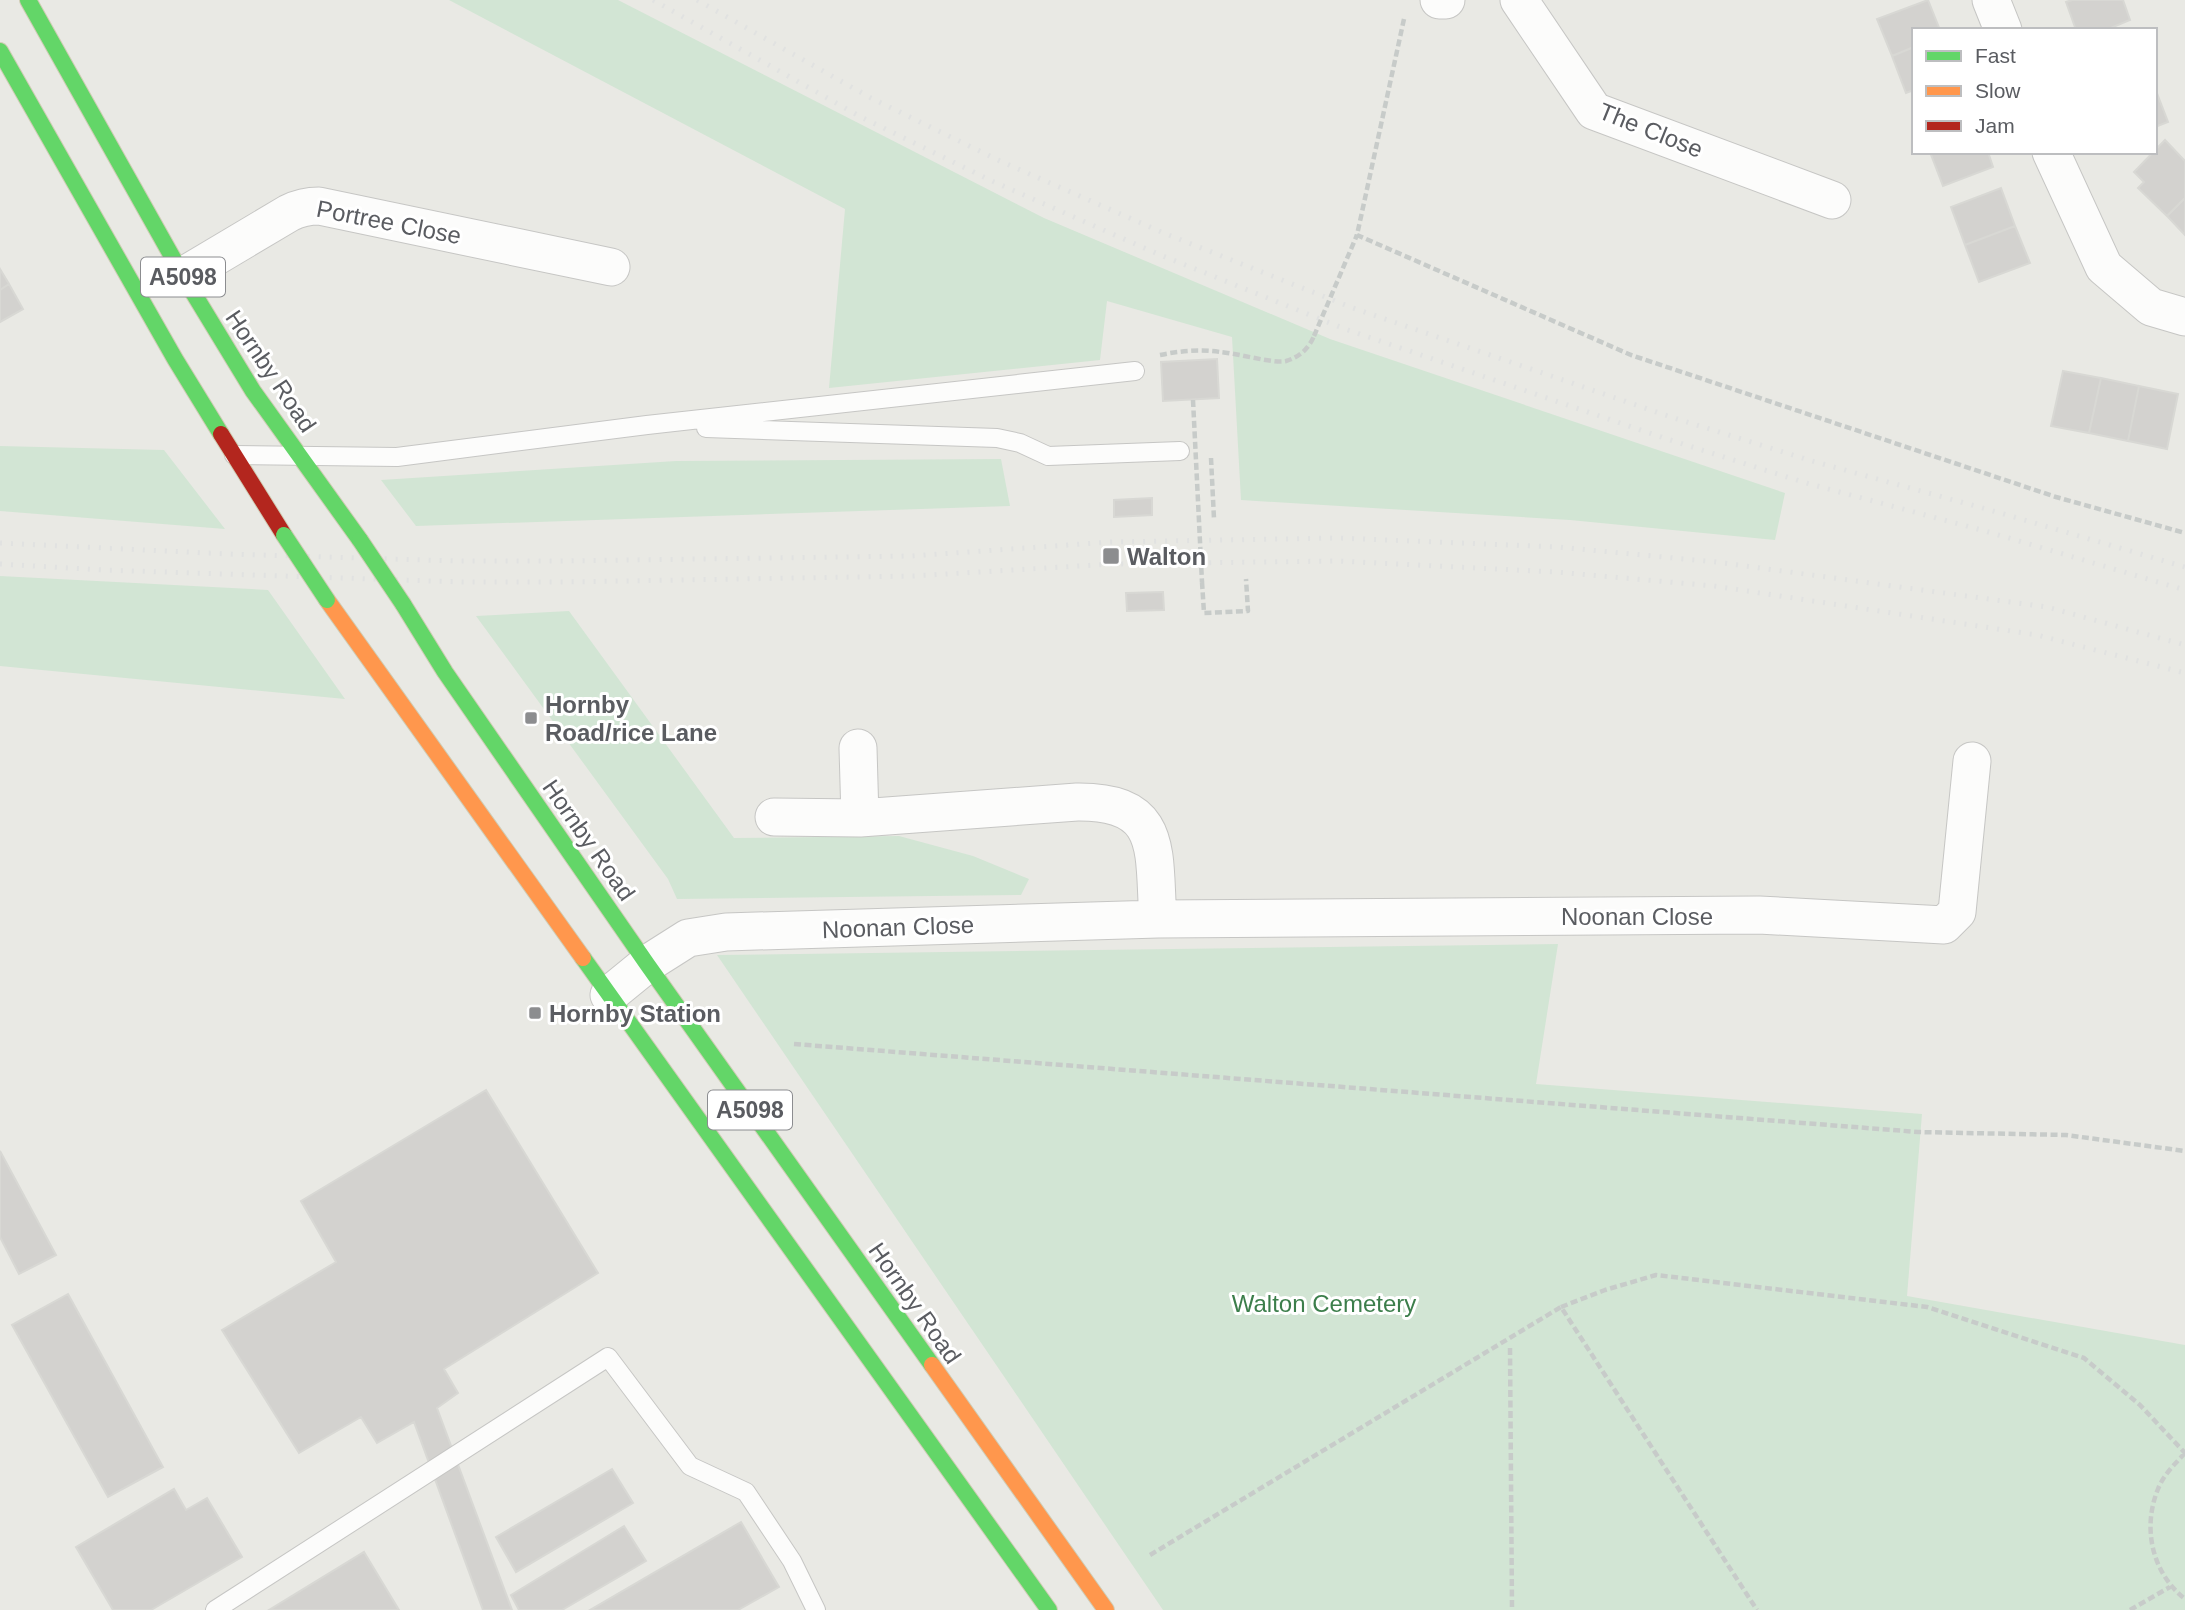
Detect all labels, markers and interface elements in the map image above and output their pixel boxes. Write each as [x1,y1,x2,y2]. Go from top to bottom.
legend [1912,28,2157,154]
text: Fast [1975,44,2016,67]
text: Slow [1975,79,2021,102]
street label: The Close [1595,97,1707,163]
text: Jam [1975,114,2015,137]
street label: Portree Close [314,195,464,249]
road number: A5098 [141,258,225,296]
street label: Hornby Road [220,305,322,437]
place label: Walton [1127,543,1206,570]
marker: Walton [1101,546,1121,566]
place label: Hornby Road/rice Lane [545,691,717,746]
marker: Hornby Road/rice Lane [523,710,539,726]
street label: Hornby Road [537,774,641,906]
street label: Noonan Close [1561,903,1713,930]
street label: Noonan Close [822,911,974,943]
place label: Hornby Station [549,1000,721,1027]
marker: Hornby Station [527,1005,543,1021]
road number: A5098 [708,1091,792,1130]
street label: Hornby Road [863,1237,967,1369]
park label: Walton Cemetery [1232,1290,1416,1317]

